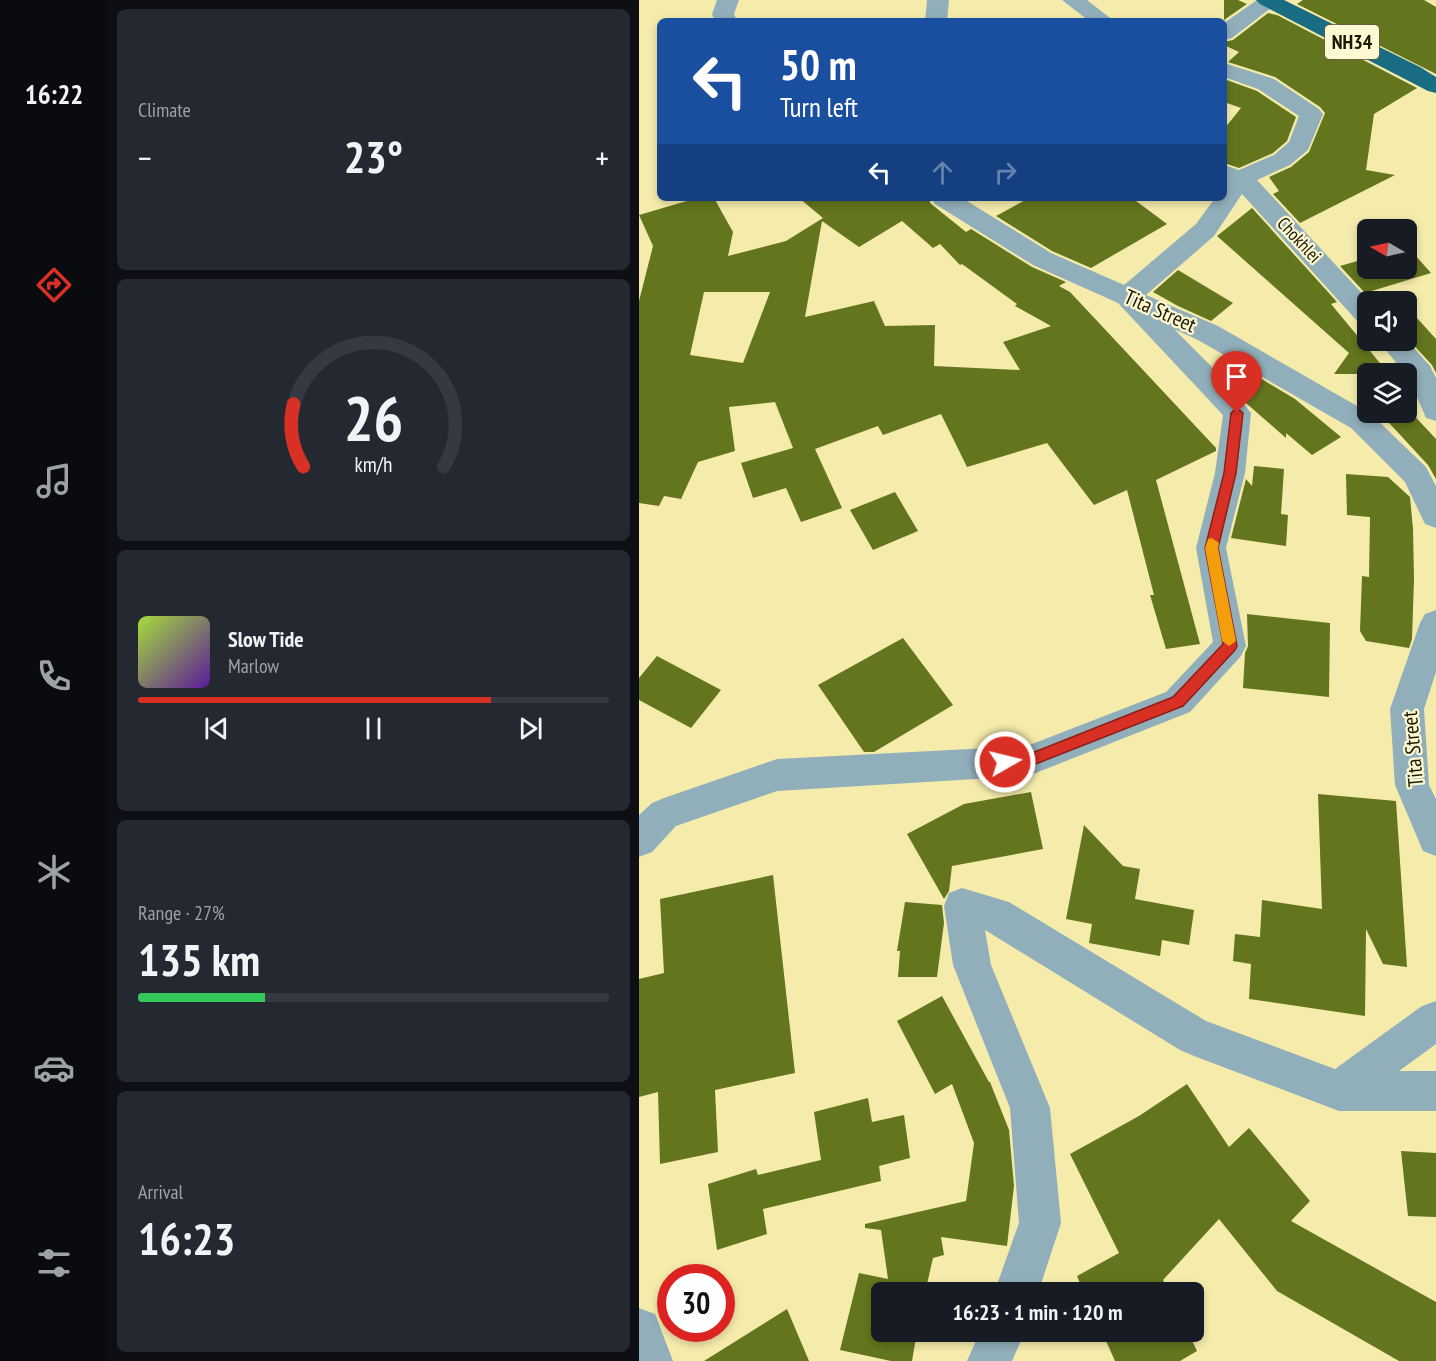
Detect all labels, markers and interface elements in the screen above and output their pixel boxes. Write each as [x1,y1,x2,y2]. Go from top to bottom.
road number: NH34 [1325,25,1379,59]
text: 50 m [780,37,857,92]
icon: left [681,42,759,120]
text: 16:22 [25,77,83,111]
text: Turn left [780,90,858,124]
text: Climate [138,97,191,123]
text: 23° [344,127,403,185]
text: − [138,136,152,179]
text: + [595,136,609,179]
icon: left [863,156,896,189]
icon: ahead [926,156,959,189]
icon: right [989,156,1022,189]
street label: Chokhlei [1272,212,1326,267]
north arrow [1357,219,1417,279]
map controls [1357,219,1417,423]
icon: directions [33,264,75,306]
street label: Tita Street [1120,283,1201,338]
button: sound [1357,291,1417,351]
pin [1211,351,1262,413]
icon: arrive [1220,360,1253,393]
button: layers [1357,363,1417,423]
text: 26 [344,377,403,458]
text: km/h [354,451,393,479]
icon: music [33,460,75,502]
text: Slow Tide [228,625,304,653]
text: Marlow [228,653,279,679]
icon: phone [33,655,75,697]
street label: Tita Street [1396,710,1429,788]
icon: previous [200,712,233,745]
icon: pause [357,712,390,745]
icon: next [514,712,547,745]
position arrow [973,730,1037,794]
icon: climate [33,851,75,893]
text: Range · 27% [138,900,225,926]
text: 135 km [138,930,260,988]
icon: car [33,1047,75,1089]
text: Arrival [138,1179,183,1205]
text: 16:23 [138,1209,235,1267]
icon: filters [33,1242,75,1284]
speed limit sign: 30 [657,1264,735,1342]
text: 16:23 · 1 min · 120 m [952,1298,1123,1326]

